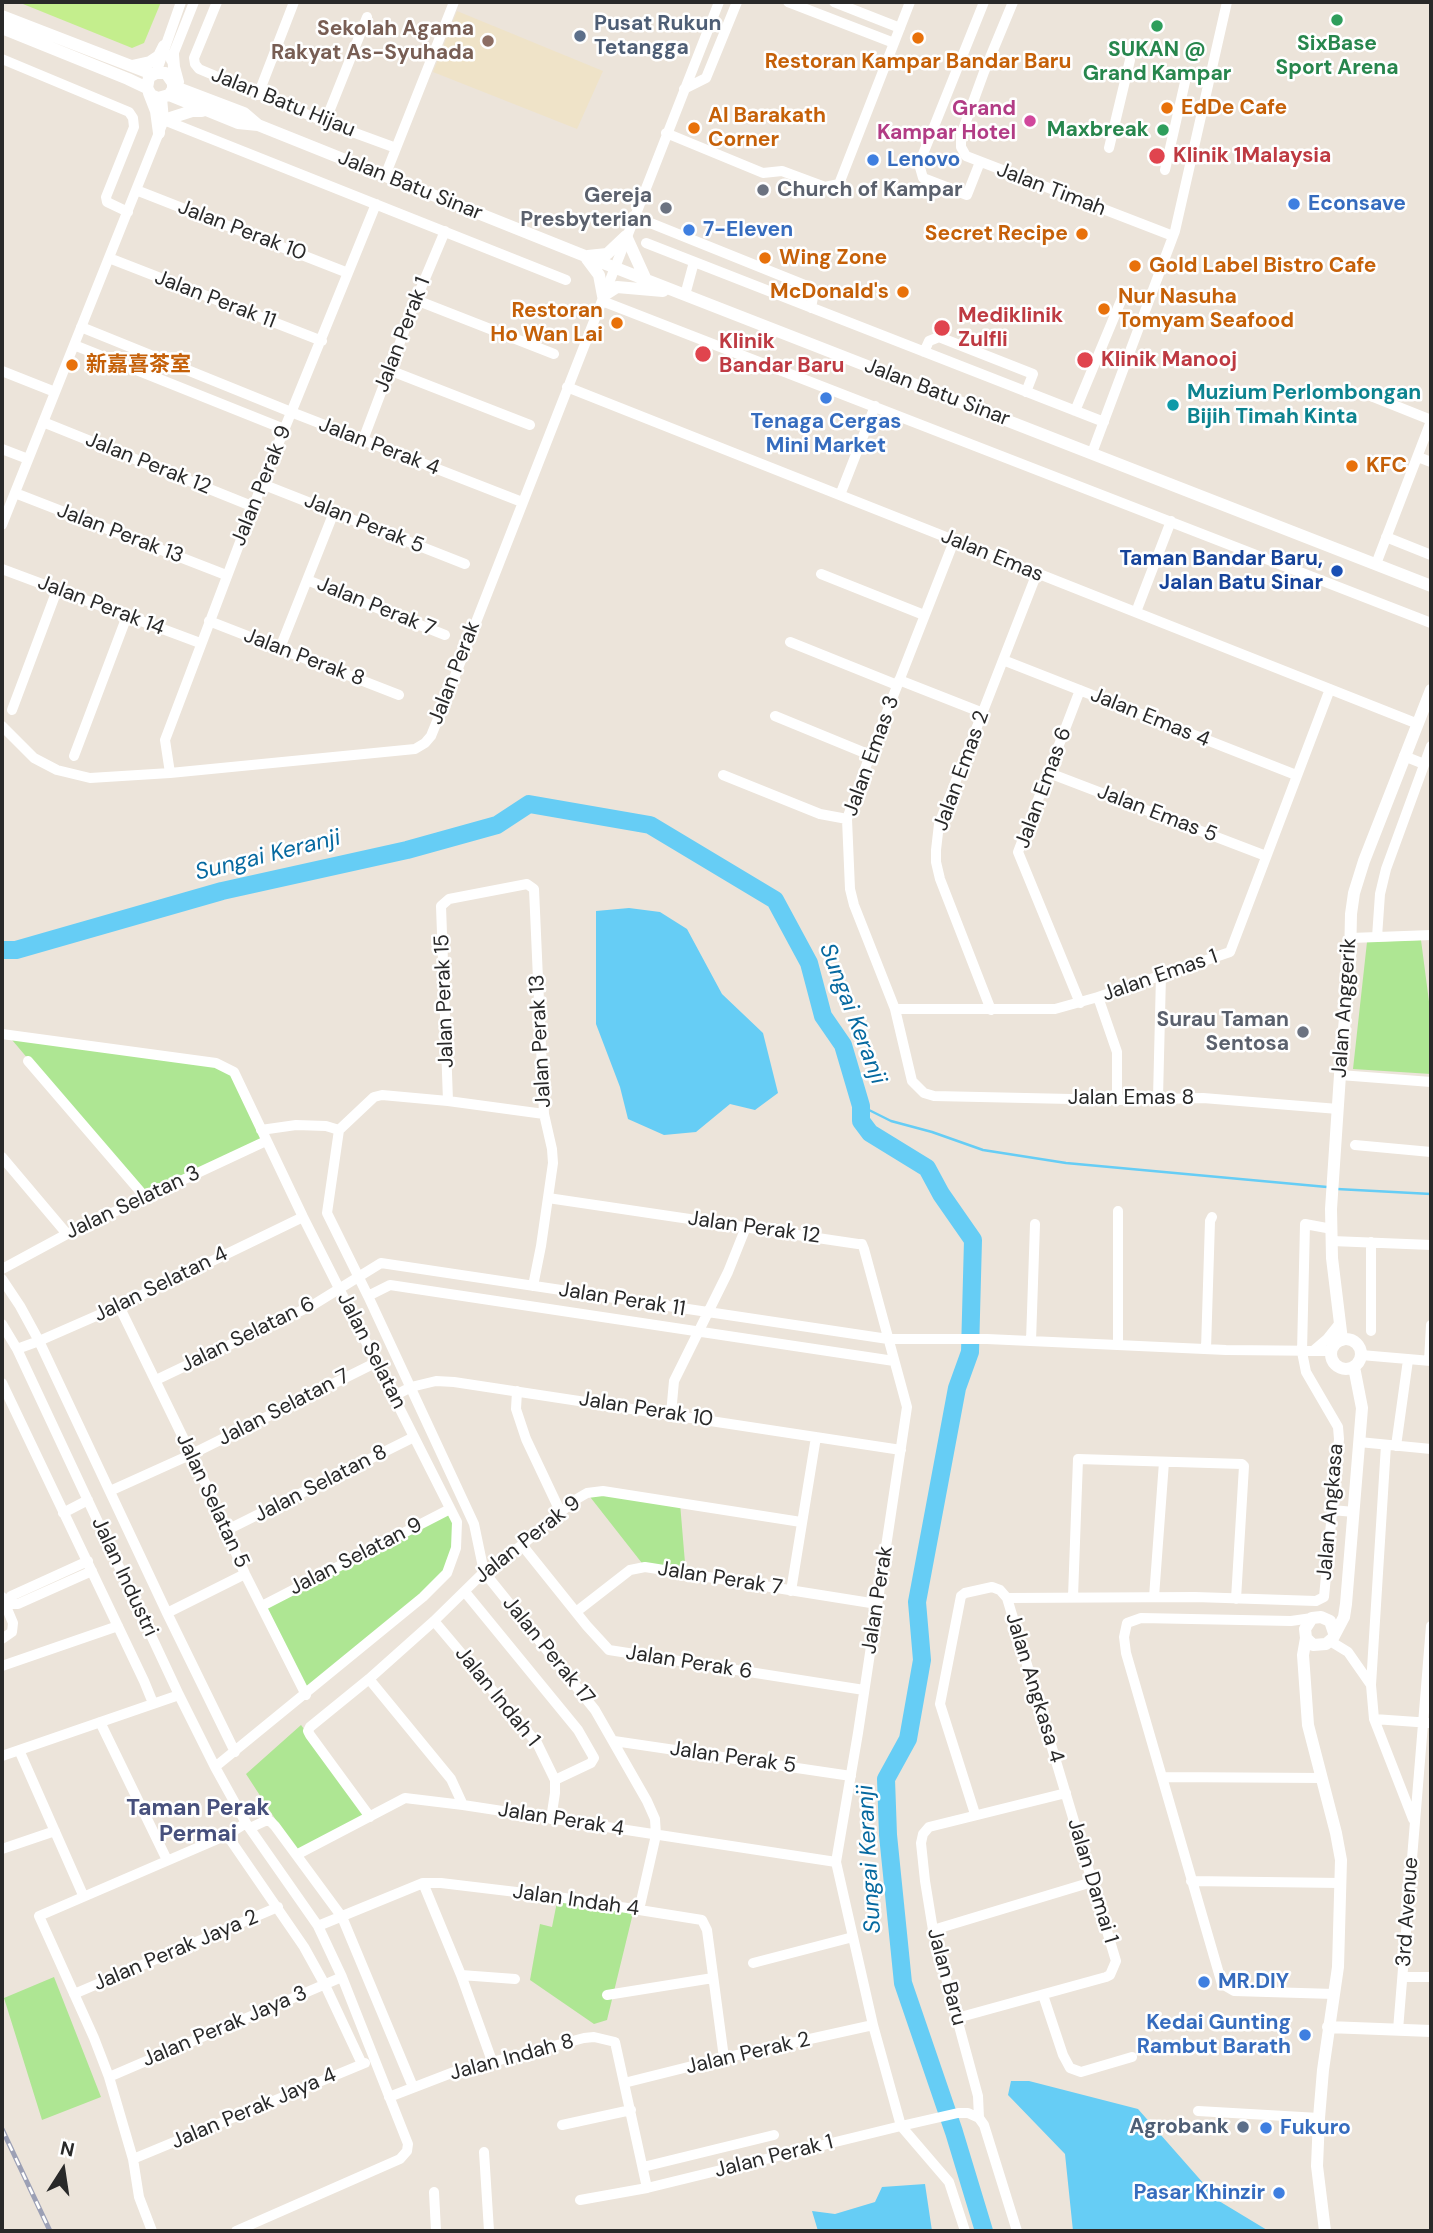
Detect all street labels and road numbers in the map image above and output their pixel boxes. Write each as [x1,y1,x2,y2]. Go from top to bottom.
street label: Jalan Batu Hijau [207,63,359,143]
street label: Jalan Batu Sinar [334,146,486,226]
street label: Jalan Timah [993,158,1109,222]
street label: Jalan Perak 10 [174,195,310,267]
street label: Jalan Perak 11 [151,265,279,335]
street label: Jalan Perak 1 [370,274,436,396]
street label: Jalan Batu Sinar [861,354,1013,432]
street label: Jalan Perak 4 [315,412,443,482]
street label: Jalan Perak 9 [226,422,298,550]
street label: Jalan Perak 12 [82,427,214,501]
street label: Jalan Perak 5 [300,488,428,560]
street label: Jalan Perak 13 [53,498,187,570]
street label: Jalan Emas [937,524,1047,588]
street label: Jalan Perak 14 [34,570,168,642]
street label: Jalan Perak 7 [313,572,439,642]
street label: Jalan Perak [424,618,486,728]
street label: Jalan Perak 8 [240,623,368,693]
street label: Jalan Emas 4 [1087,683,1213,753]
street label: Jalan Emas 3 [839,692,905,820]
street label: Jalan Emas 2 [929,708,995,834]
street label: Jalan Emas 6 [1010,724,1078,852]
street label: Jalan Emas 5 [1093,780,1221,848]
street label: Jalan Perak 15 [430,934,460,1068]
street label: Jalan Anggerik [1328,937,1362,1079]
street label: Jalan Emas 1 [1099,944,1221,1008]
street label: Jalan Perak 13 [525,974,557,1108]
street label: Jalan Emas 8 [1068,1085,1194,1111]
street label: Jalan Selatan 3 [62,1161,204,1245]
street label: Jalan Perak 12 [686,1206,822,1250]
street label: Jalan Selatan 4 [90,1242,232,1328]
street label: Jalan Perak 11 [557,1278,687,1322]
street label: Jalan Selatan [331,1289,411,1413]
street label: Jalan Selatan 6 [177,1292,319,1378]
street label: Jalan Selatan 7 [214,1364,354,1452]
street label: Jalan Perak 10 [577,1387,715,1433]
street label: Jalan Selatan 5 [170,1430,254,1572]
street label: Jalan Selatan 8 [250,1440,392,1528]
street label: Jalan Angkasa [1312,1443,1350,1581]
street label: Jalan Perak 9 [470,1491,586,1589]
street label: Jalan Industri [85,1513,163,1641]
street label: Jalan Selatan 9 [285,1513,427,1601]
street label: Jalan Perak [857,1544,899,1656]
street label: Jalan Perak 7 [656,1557,784,1601]
street label: Jalan Perak 17 [497,1592,599,1710]
street label: Jalan Angkasa 4 [999,1610,1069,1766]
street label: Jalan Perak 6 [624,1641,754,1685]
street label: Jalan Indah 1 [449,1642,545,1752]
street label: Jalan Perak 5 [668,1737,798,1779]
street label: Jalan Perak 4 [496,1798,626,1842]
street label: Jalan Damai 1 [1061,1816,1123,1946]
street label: 3rd Avenue [1392,1856,1424,1968]
street label: Jalan Indah 4 [511,1880,641,1922]
street label: Jalan Perak Jaya 2 [90,1905,262,1997]
street label: Jalan Baru [921,1926,971,2028]
street label: Jalan Perak Jaya 3 [139,1981,311,2073]
street label: Jalan Perak 2 [683,2027,813,2081]
street label: Jalan Indah 8 [447,2029,577,2087]
street label: Jalan Perak Jaya 4 [168,2063,340,2155]
street label: Jalan Perak 1 [712,2130,836,2184]

